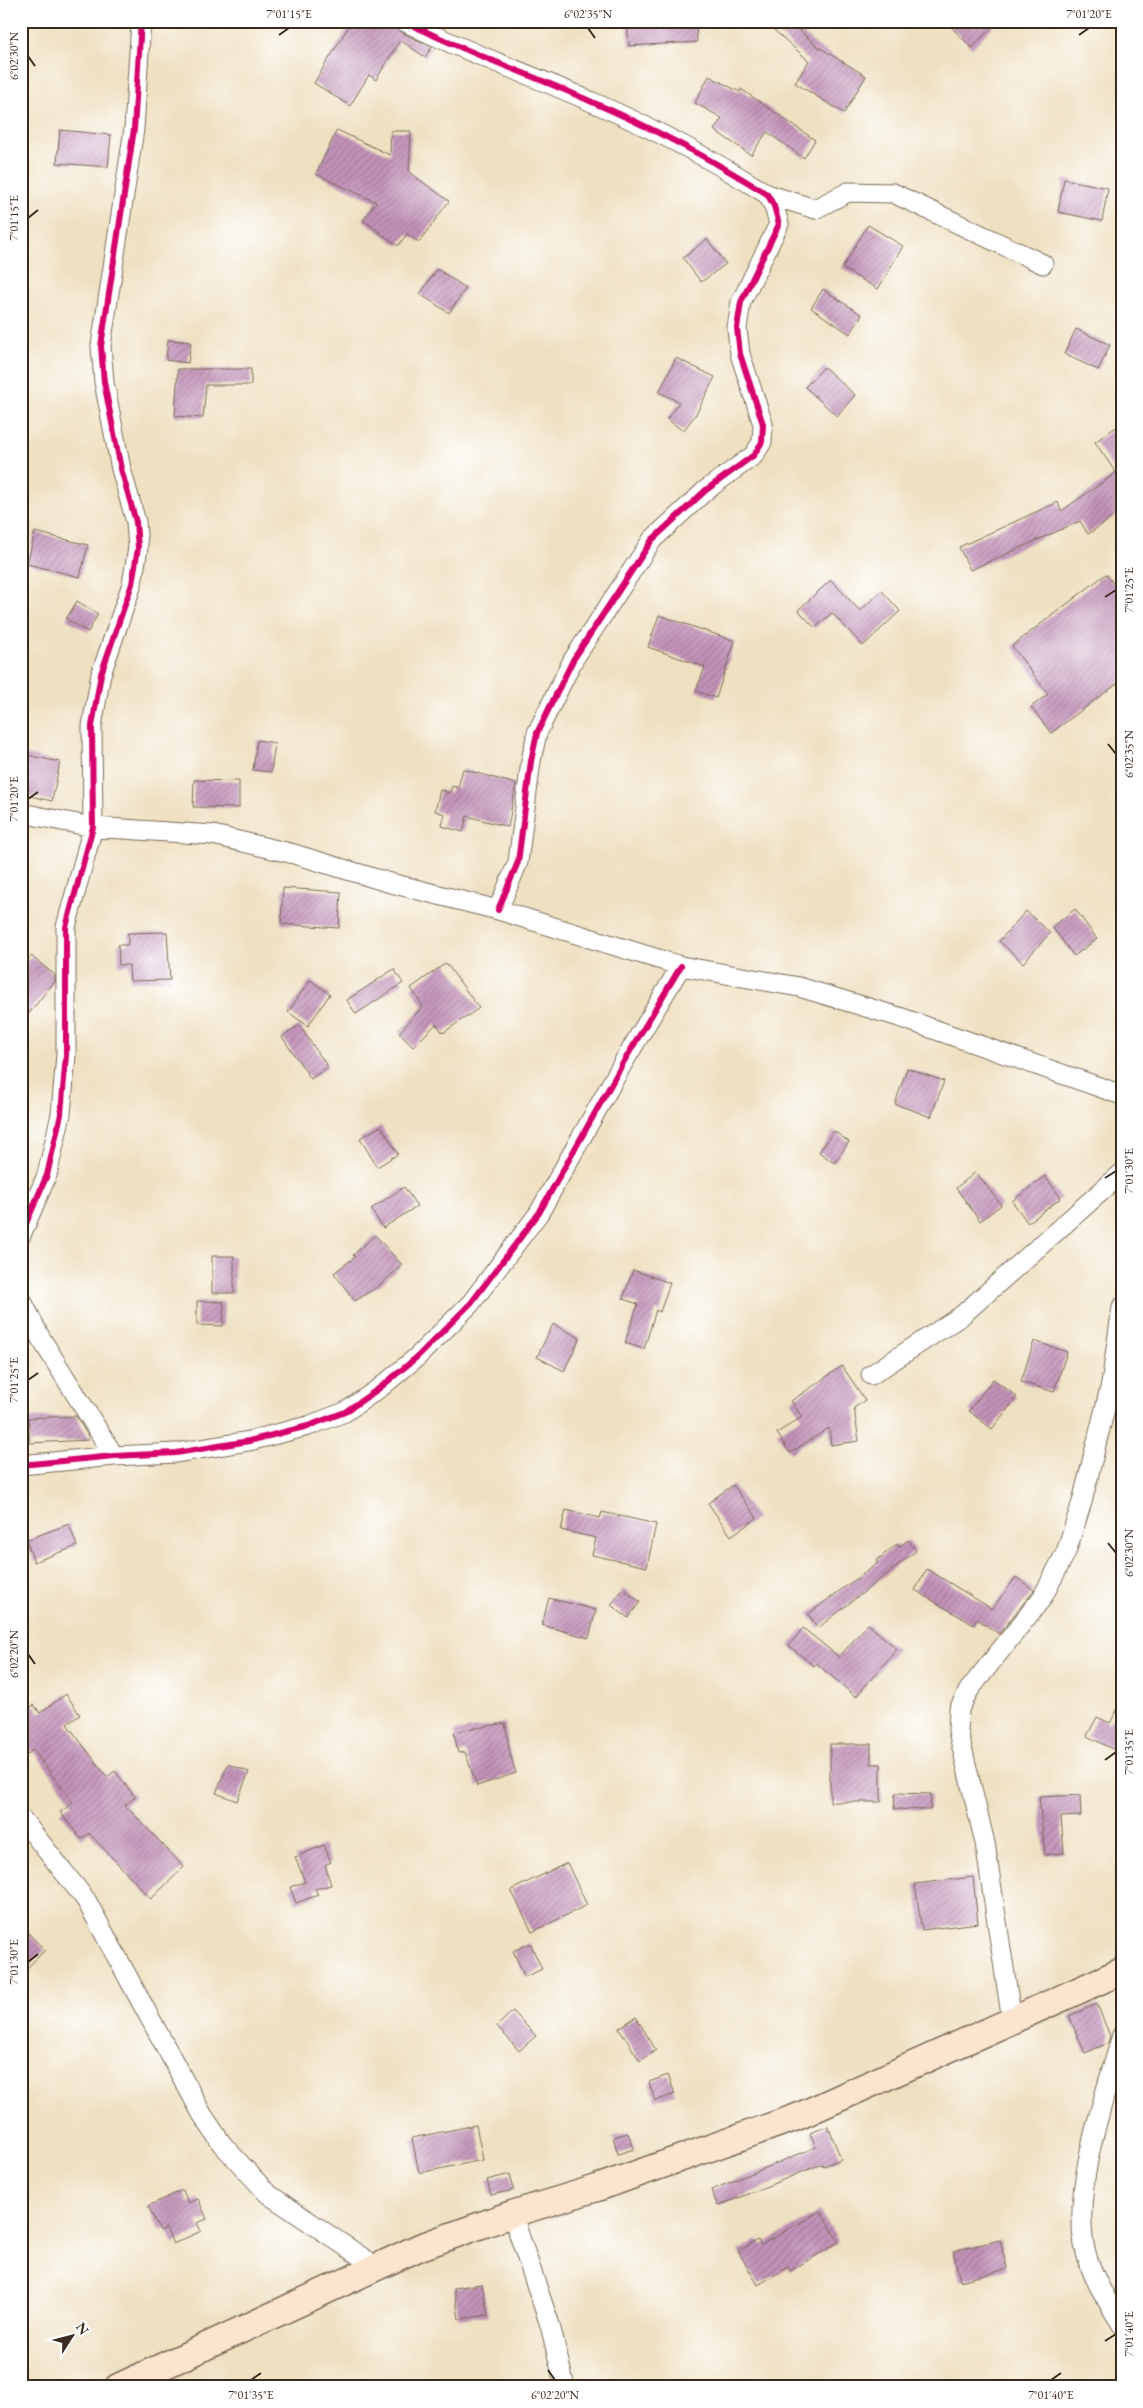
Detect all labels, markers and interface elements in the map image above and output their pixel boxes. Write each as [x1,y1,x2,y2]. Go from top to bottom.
text: 7°01'15"E [266,6,312,22]
text: 6°02'35"N [564,6,613,22]
text: 7°01'20"E [1066,6,1112,22]
text: 6°02'30"N [6,31,22,80]
text: 7°01'15"E [6,195,22,241]
text: 7°01'25"E [1121,567,1137,613]
text: 6°02'35"N [1121,729,1137,778]
text: 7°01'20"E [6,776,22,822]
text: 7°01'30"E [1121,1148,1137,1194]
text: 7°01'25"E [6,1357,22,1403]
text: 6°02'30"N [1121,1528,1137,1577]
text: 6°02'20"N [6,1629,22,1678]
text: 7°01'35"E [1121,1729,1137,1775]
text: 7°01'30"E [6,1939,22,1985]
north arrow [48,2310,98,2360]
text: 7°01'40"E [1121,2311,1137,2357]
text: N [72,2318,94,2339]
text: 7°01'35"E [228,2387,274,2403]
text: 6°02'20"N [531,2387,580,2403]
text: 7°01'40"E [1028,2387,1074,2403]

